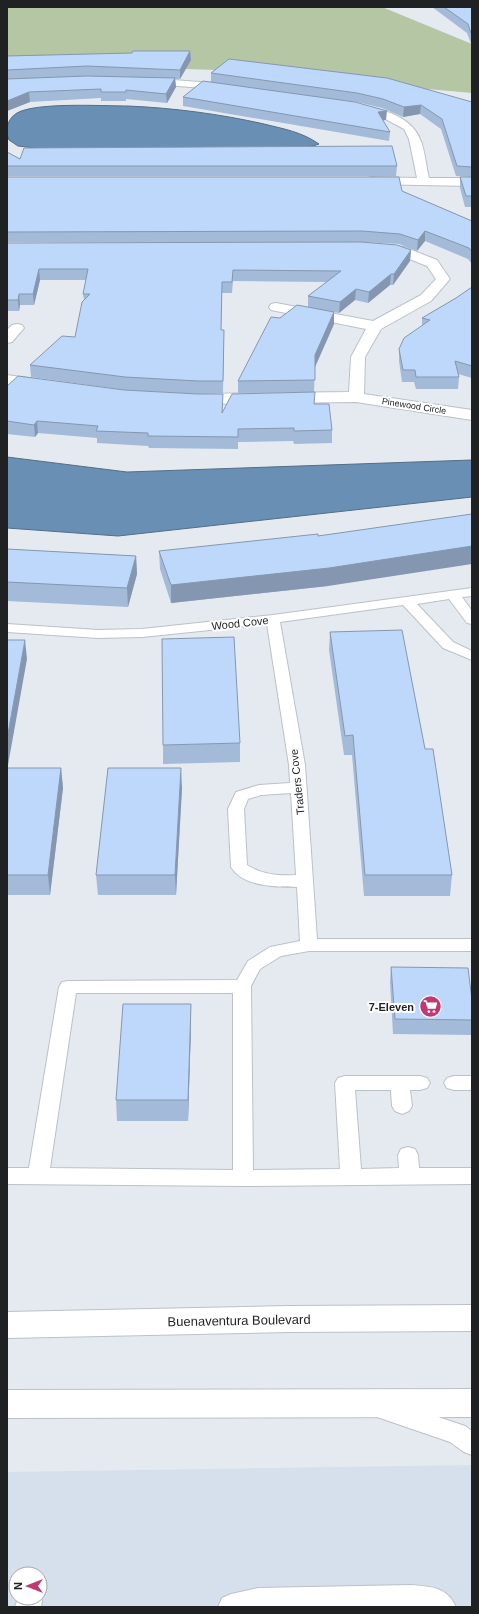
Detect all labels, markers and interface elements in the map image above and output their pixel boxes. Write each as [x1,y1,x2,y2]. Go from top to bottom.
street label: Pinewood Circle [381,396,447,416]
street label: Wood Cove [211,614,269,632]
street label: Traders Cove [288,748,306,816]
supermarket icon: 7-Eleven [417,994,443,1020]
place label: 7-Eleven [369,1001,414,1013]
street label: Buenaventura Boulevard [167,1312,311,1329]
north arrow [8,1566,48,1606]
text: N [12,1582,24,1590]

